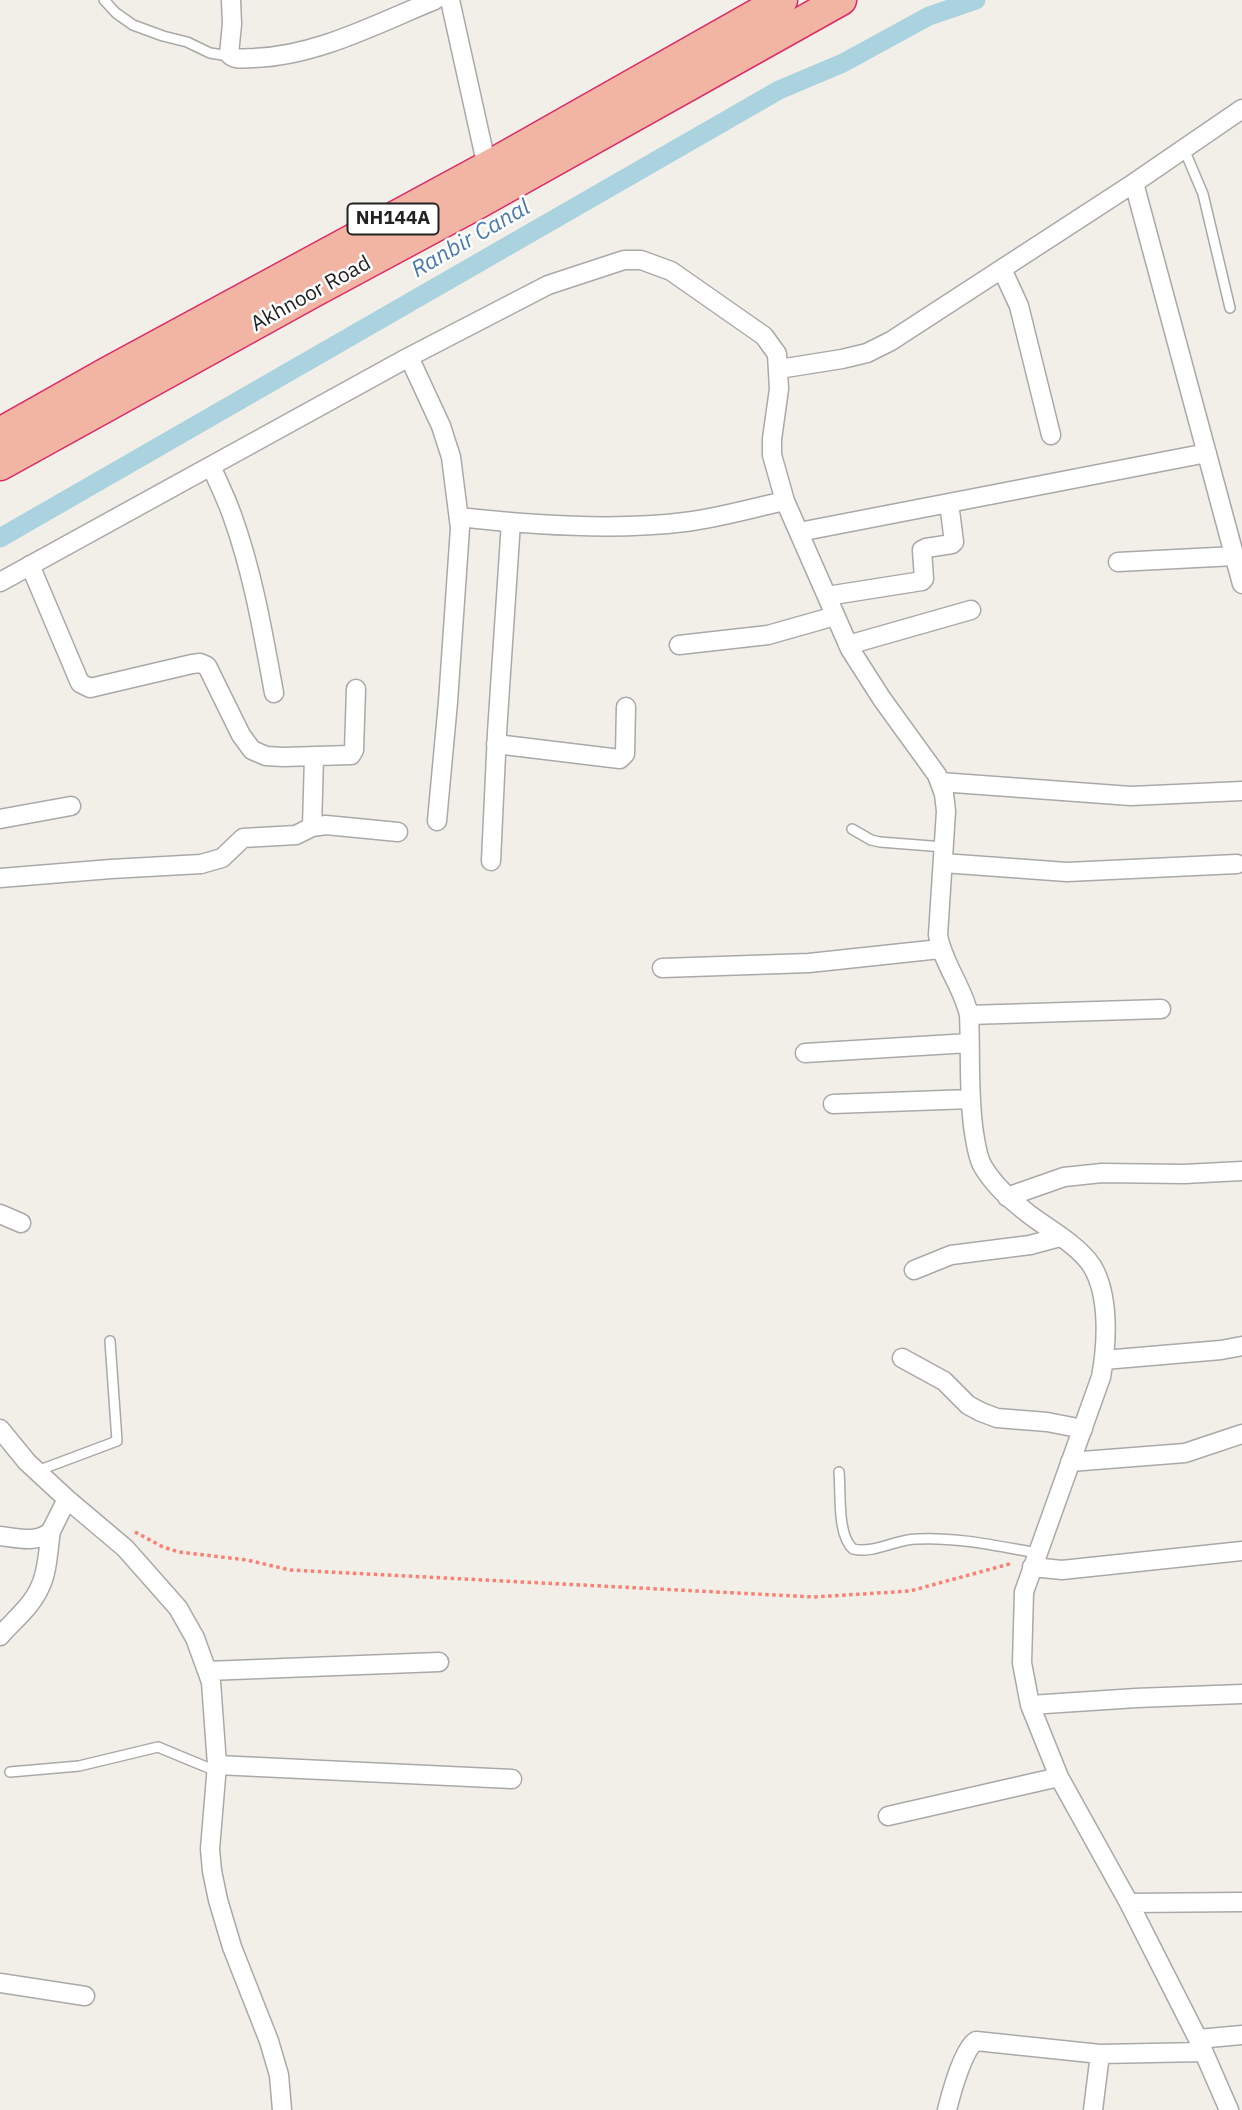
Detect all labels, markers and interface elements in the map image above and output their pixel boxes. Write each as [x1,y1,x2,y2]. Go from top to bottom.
water label: Ranbir Canal [407,194,535,284]
road number: NH144A [348,204,438,234]
street label: Akhnoor Road [247,251,375,337]

